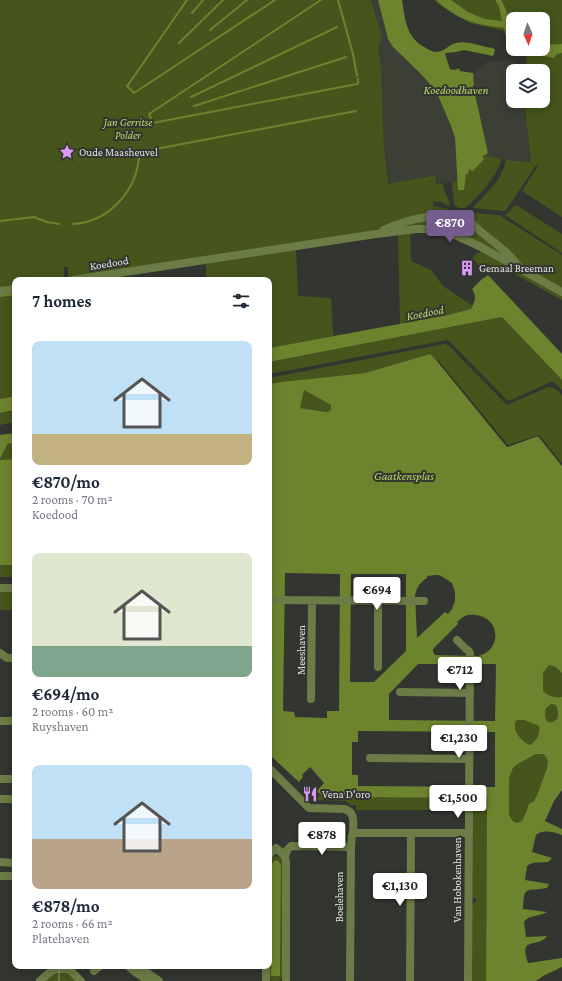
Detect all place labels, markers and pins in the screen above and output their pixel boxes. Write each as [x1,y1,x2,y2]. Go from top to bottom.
place icon: Oude Maasheuvel [58,143,76,161]
place label: Oude Maasheuvel [79,146,158,158]
pin: €870 [426,210,474,244]
building icon: Gemaal Breeman [458,259,476,277]
place label: Gemaal Breeman [479,262,554,274]
pin: €694 [353,577,401,611]
pin: €712 [436,657,484,691]
pin: €1,230 [426,725,492,759]
restaurant icon: Vena D'oro [301,785,319,803]
pin: €1,500 [425,785,491,819]
place label: Vena D'oro [322,788,371,800]
pin: €878 [298,822,346,856]
pin: €1,130 [367,873,433,907]

